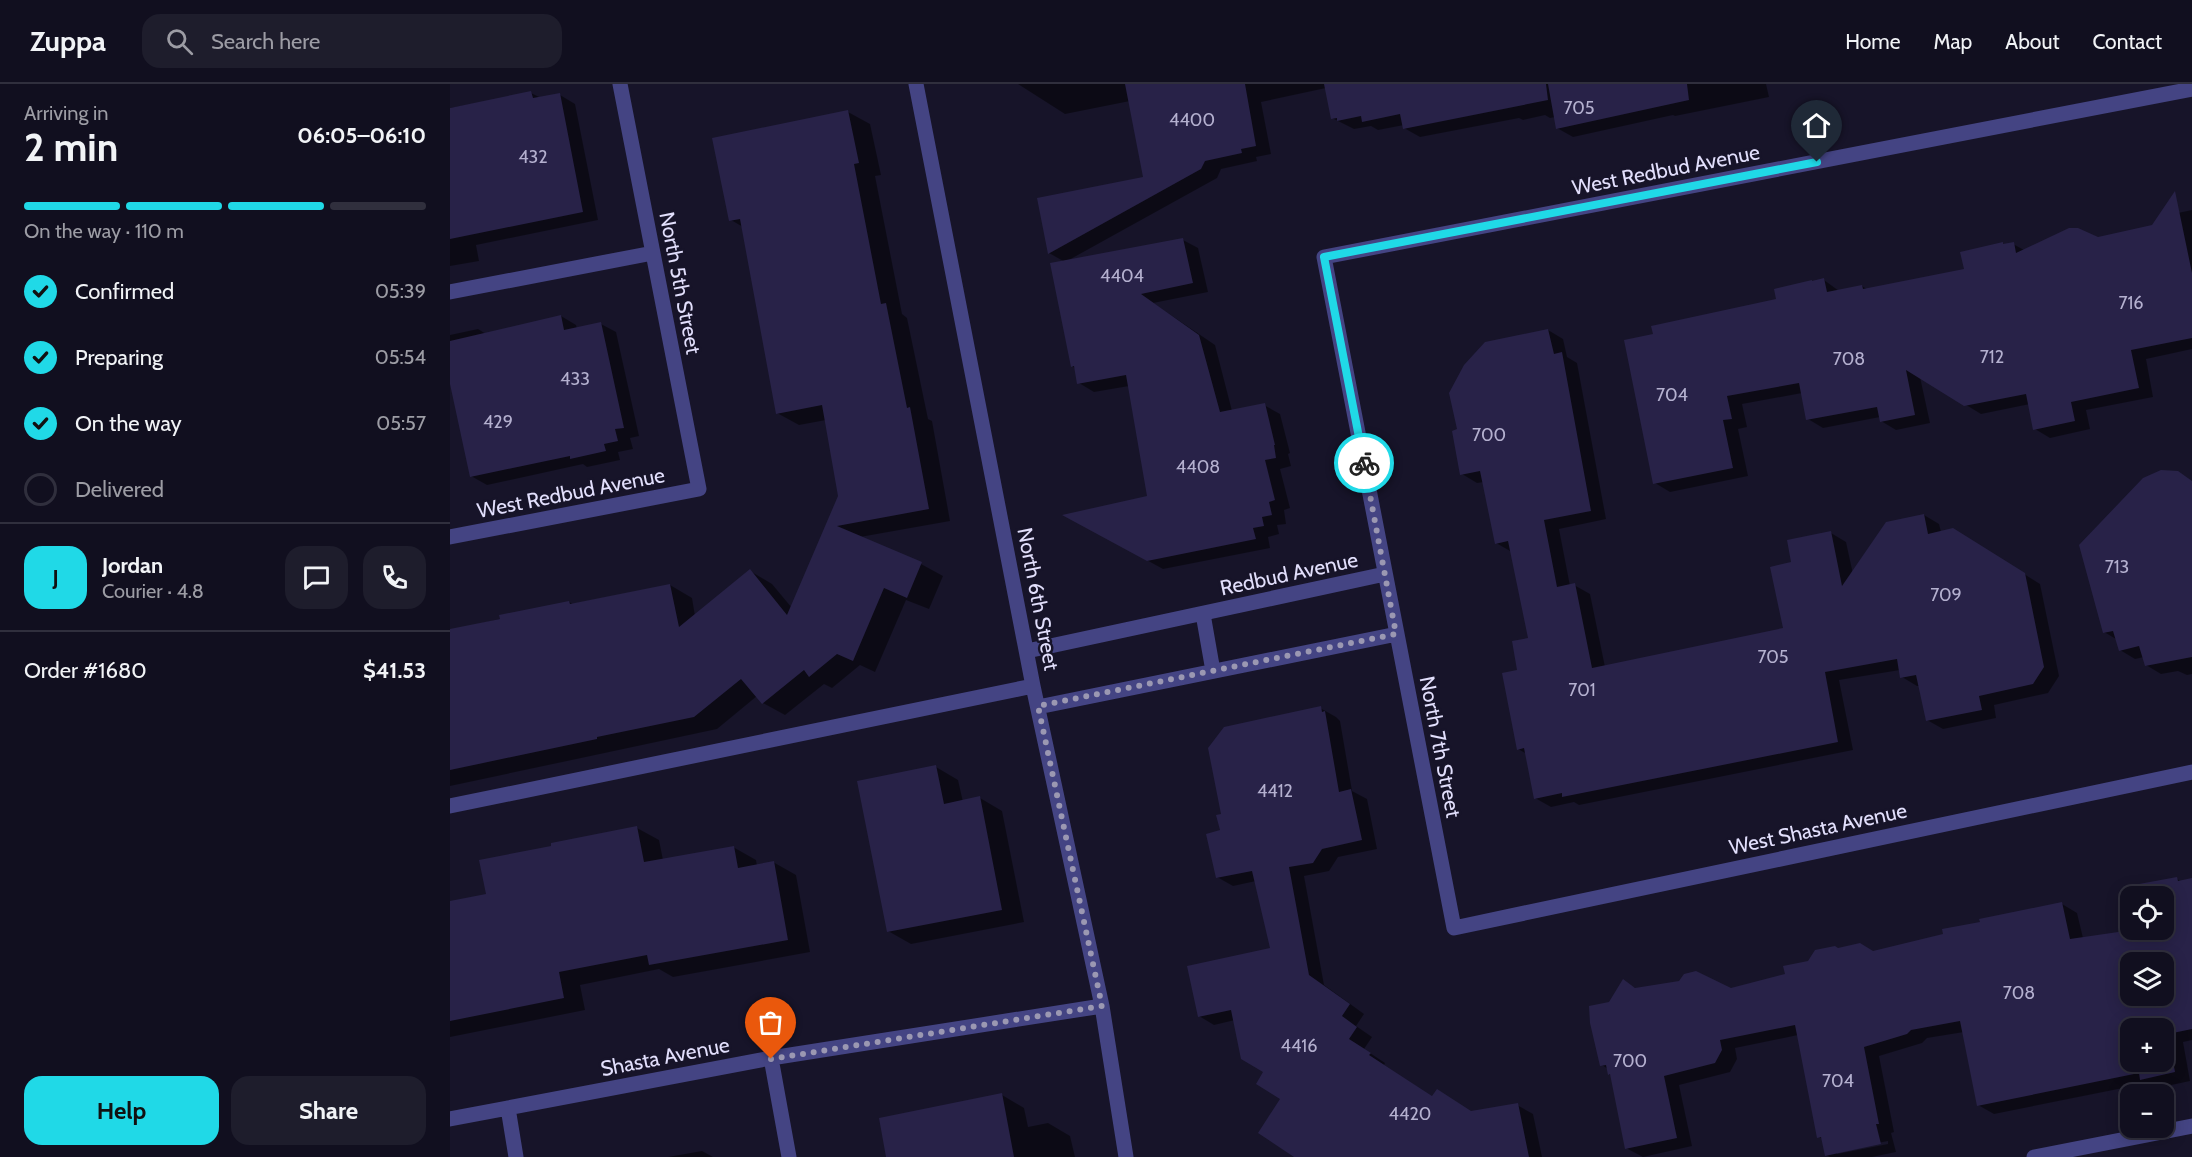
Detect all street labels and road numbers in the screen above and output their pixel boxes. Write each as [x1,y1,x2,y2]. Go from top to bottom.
street label: West Redbud Avenue [1570,139,1762,200]
street label: North 5th Street [654,210,707,356]
street label: West Redbud Avenue [475,462,667,523]
street label: North 6th Street [1012,525,1065,672]
street label: Redbud Avenue [1218,547,1360,600]
street label: North 7th Street [1415,674,1466,820]
street label: West Shasta Avenue [1727,797,1909,860]
street label: Shasta Avenue [598,1032,732,1081]

